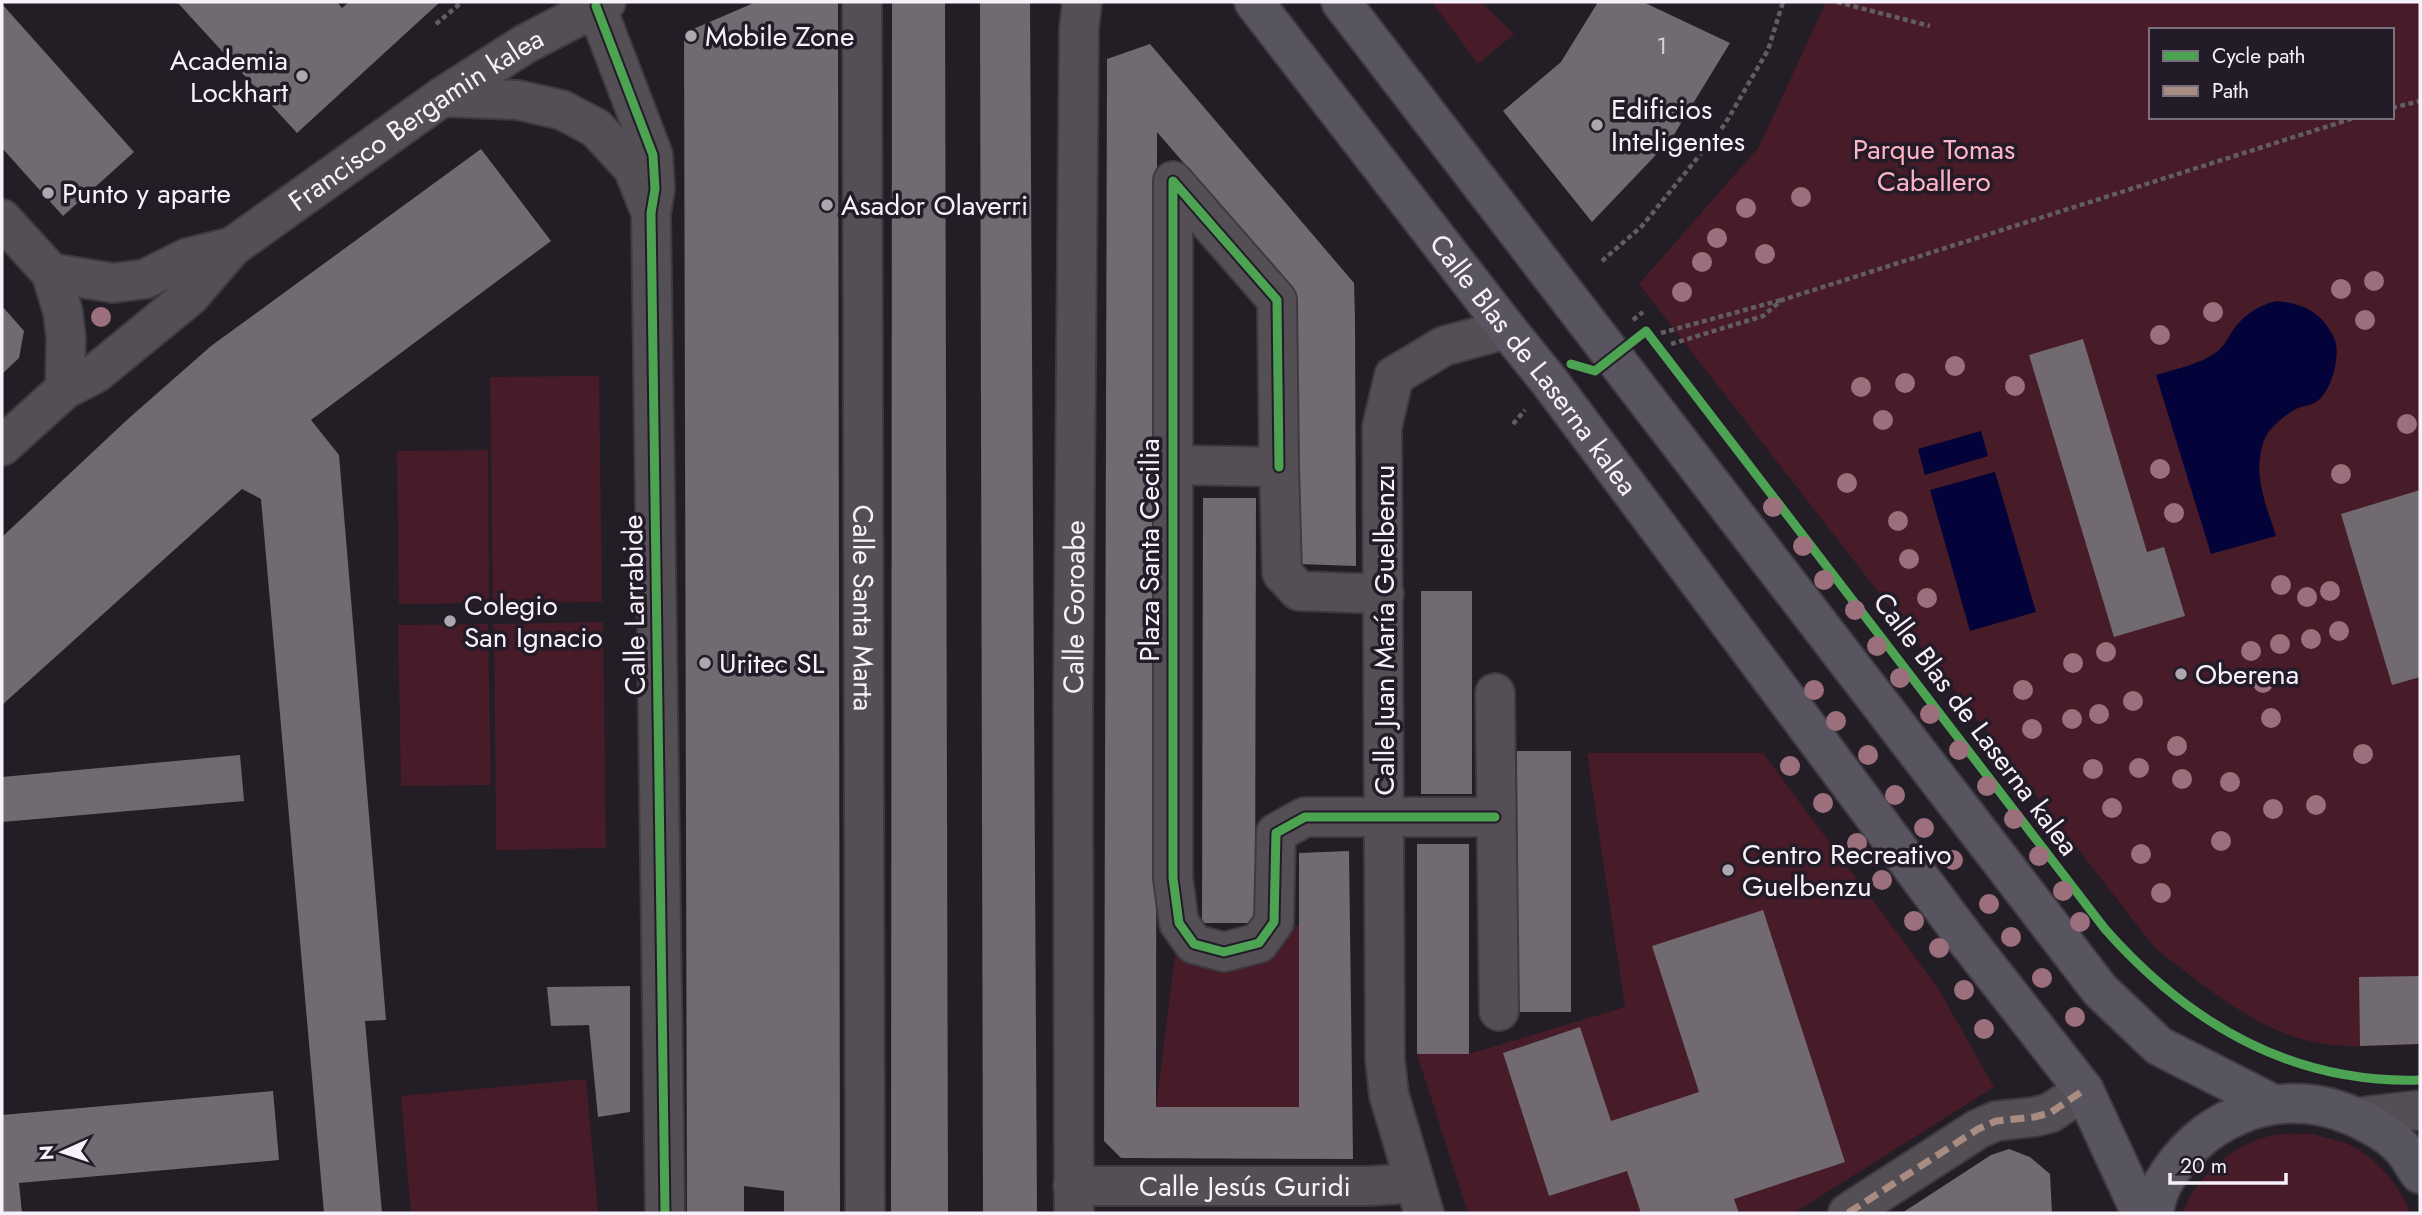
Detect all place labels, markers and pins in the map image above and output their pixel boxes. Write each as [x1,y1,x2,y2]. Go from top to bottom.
place label: Mobile Zone [705,16,854,57]
marker: Mobile Zone [683,28,699,44]
place label: Academia Lockhart [170,40,288,113]
marker: Academia Lockhart [294,68,310,84]
place label: Edificios Inteligentes [1611,89,1745,162]
marker: Edificios Inteligentes [1589,117,1605,133]
place label: Punto y aparte [62,173,231,214]
marker: Punto y aparte [40,185,56,201]
place label: Asador Olaverri [841,185,1028,226]
marker: Asador Olaverri [819,197,835,213]
place label: Colegio San Ignacio [464,585,603,658]
marker: Colegio San Ignacio [442,613,458,629]
place label: Uritec SL [719,643,825,684]
place label: Oberena [2195,654,2299,695]
marker: Uritec SL [697,655,713,671]
marker: Oberena [2173,666,2189,682]
place label: Centro Recreativo Guelbenzu [1742,834,1952,907]
marker: Centro Recreativo Guelbenzu [1720,862,1736,878]

